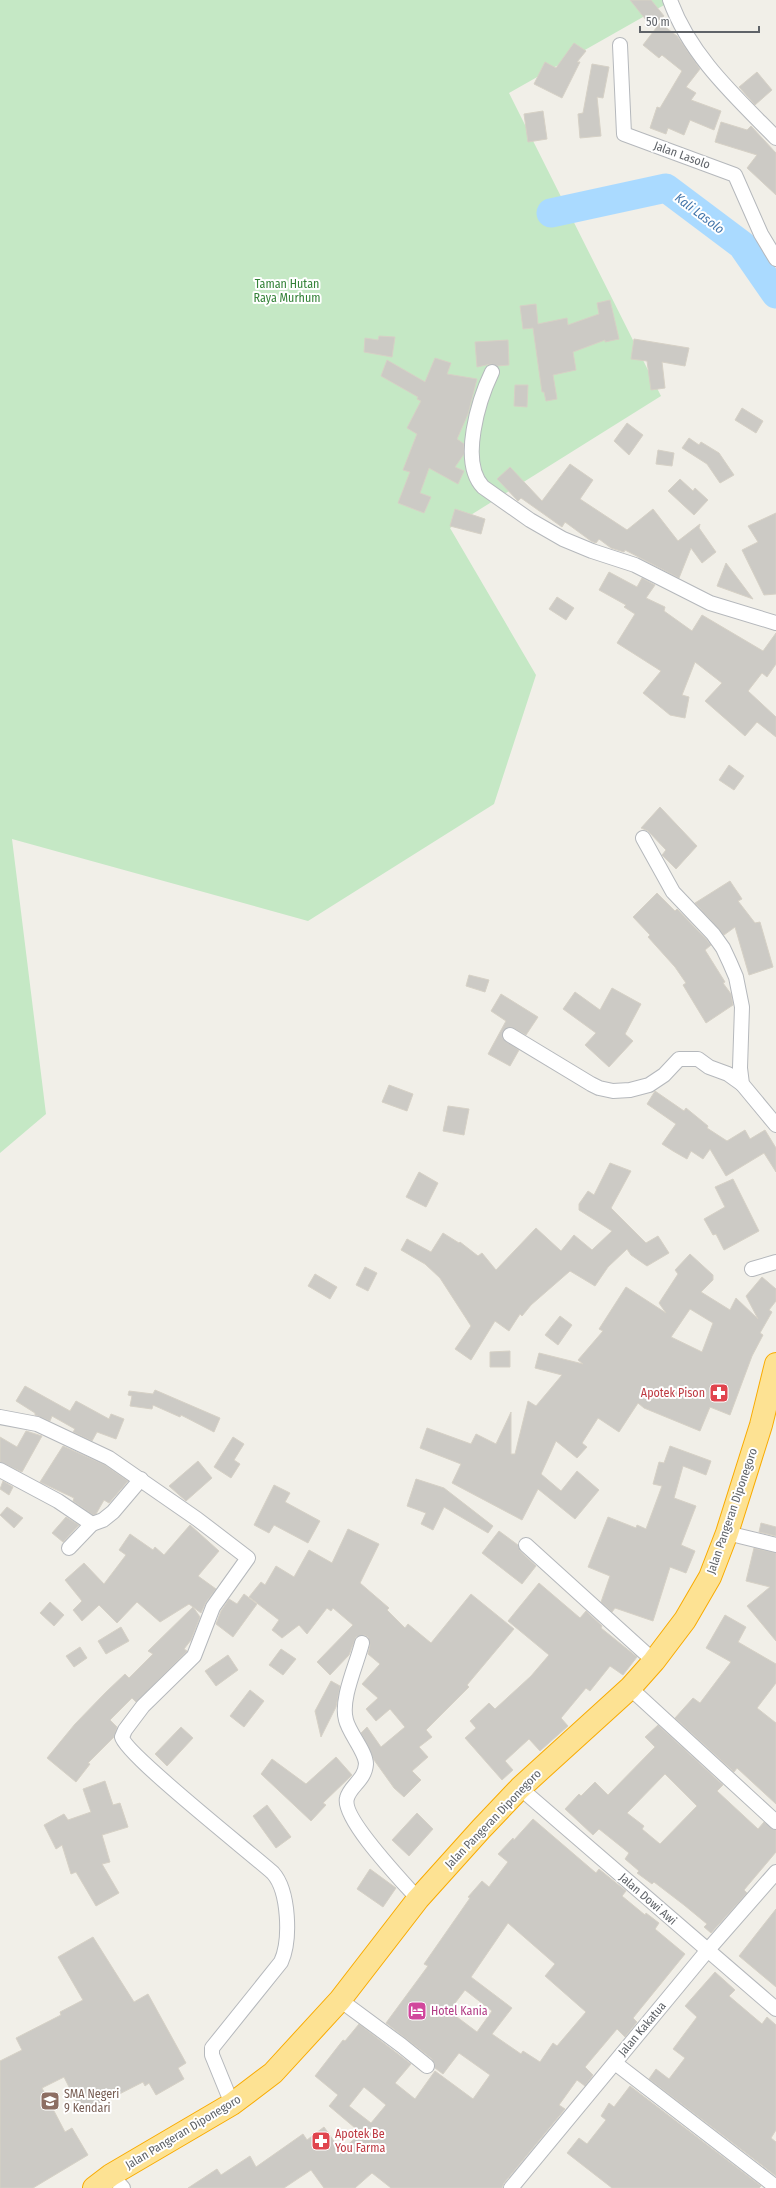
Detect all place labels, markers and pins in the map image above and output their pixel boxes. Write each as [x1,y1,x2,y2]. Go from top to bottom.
pharmacy icon: Apotek Pison [708,1382,730,1404]
place label: Apotek Pison [641,1386,705,1400]
hotel icon: Hotel Kania [406,2000,428,2022]
place label: Hotel Kania [431,2004,488,2018]
place label: SMA Negeri 9 Kendari [64,2087,119,2115]
school or university icon: SMA Negeri 9 Kendari [39,2090,61,2112]
place label: Apotek Be You Farma [335,2127,386,2155]
pharmacy icon: Apotek Be You Farma [310,2130,332,2152]

